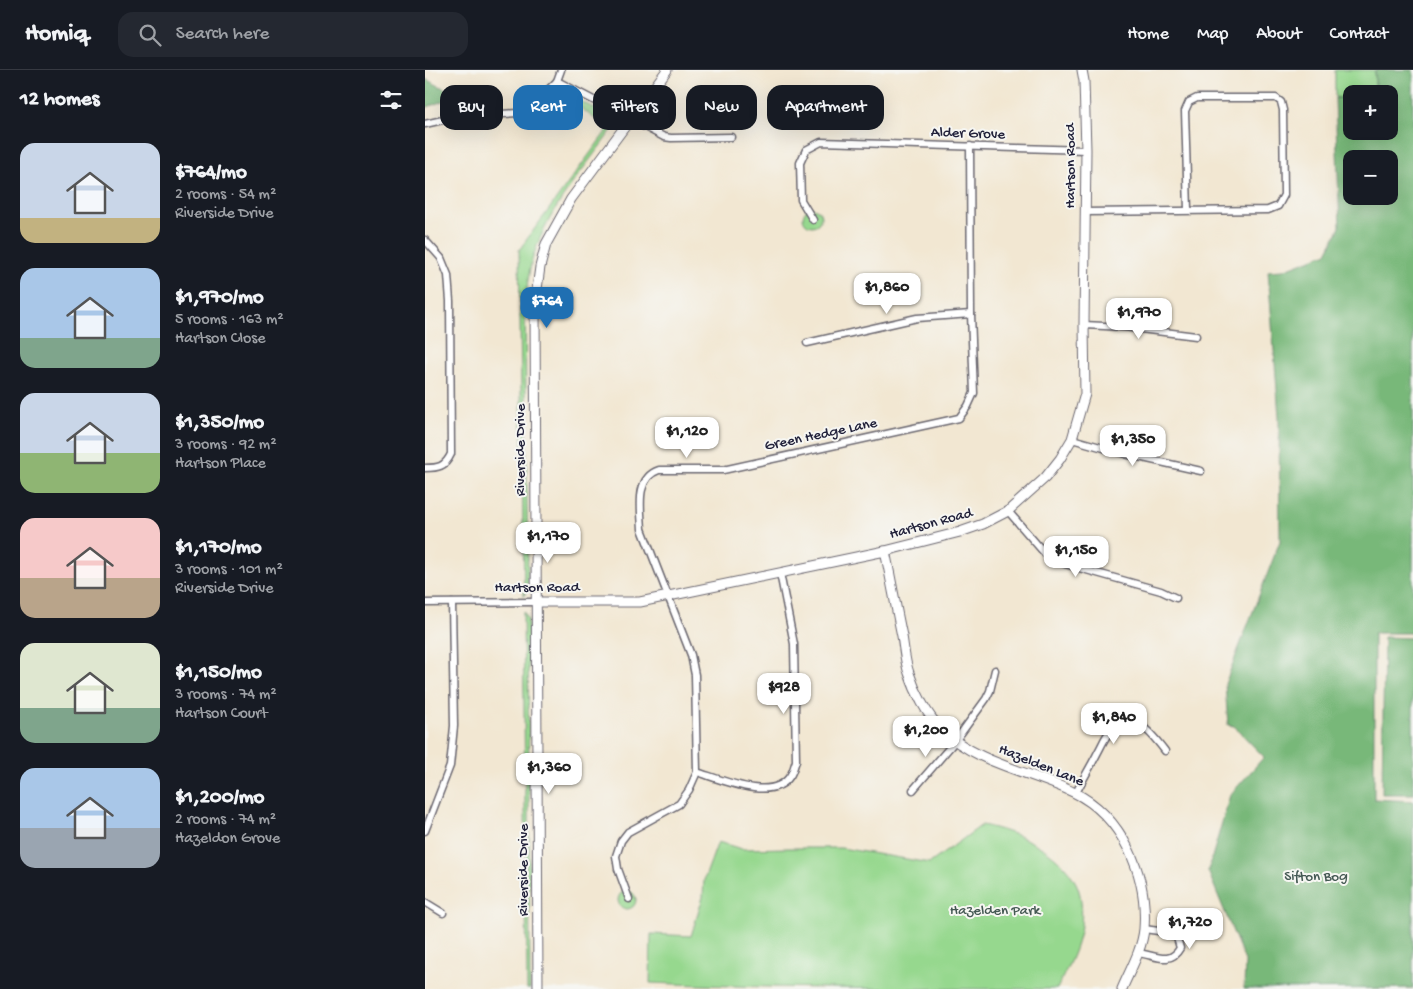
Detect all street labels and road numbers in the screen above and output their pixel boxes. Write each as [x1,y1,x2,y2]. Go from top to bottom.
street label: Hartson Road [1062,122,1080,209]
street label: Alder Grove [930,124,1006,144]
street label: Riverside Drive [512,404,530,496]
street label: Green Hedge Lane [763,414,879,456]
street label: Hartson Road [888,504,976,544]
street label: Hartson Road [494,579,581,597]
street label: Hazelden Lane [996,741,1087,791]
street label: Riverside Drive [515,824,533,916]

